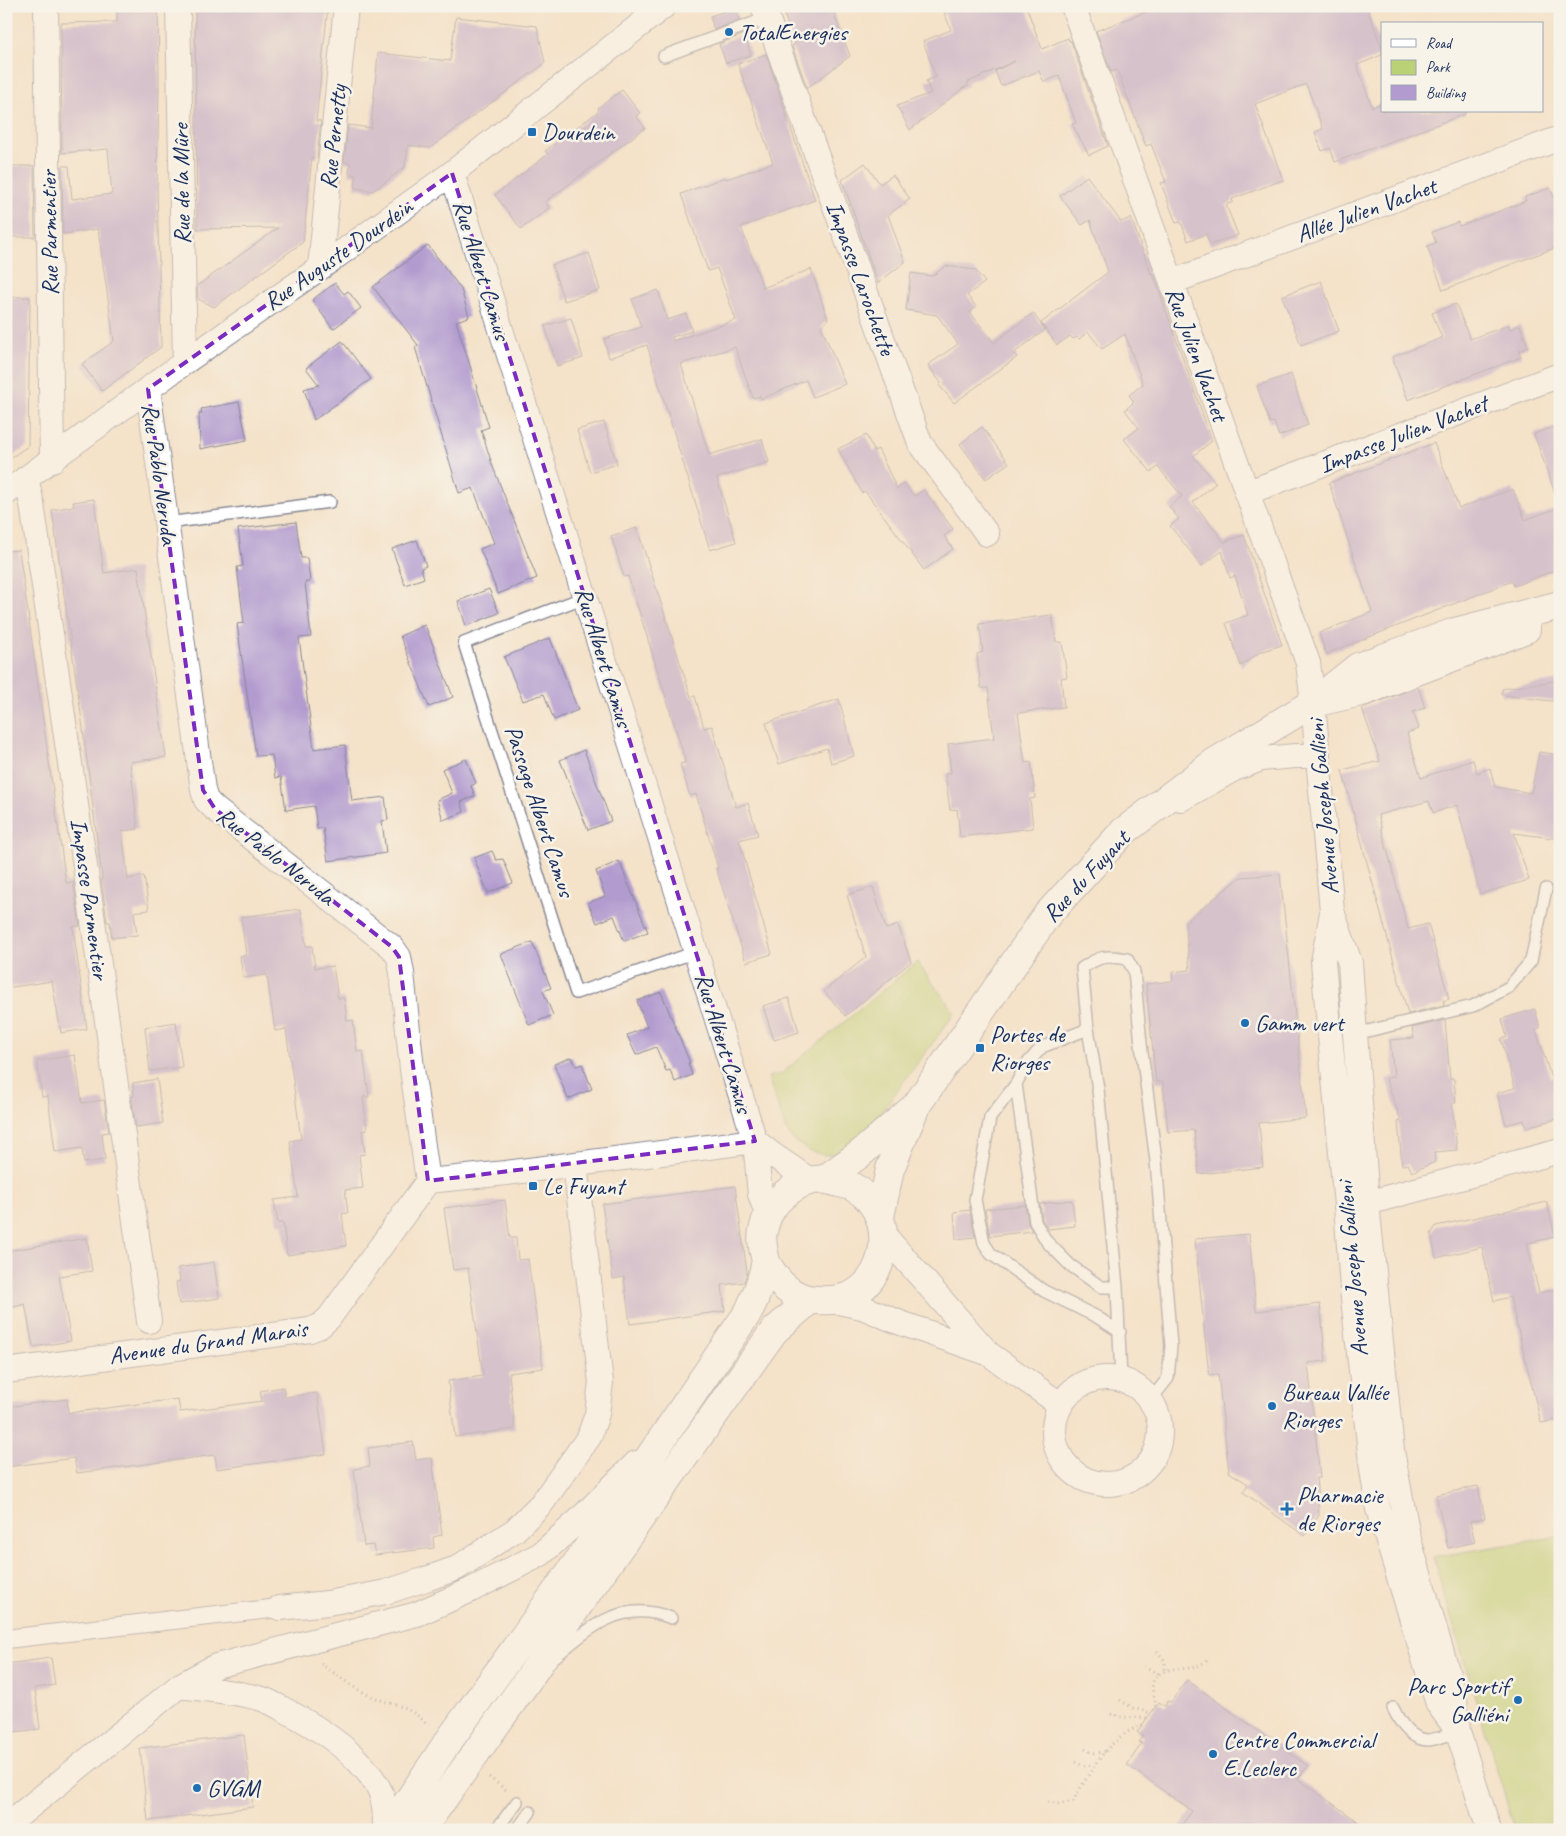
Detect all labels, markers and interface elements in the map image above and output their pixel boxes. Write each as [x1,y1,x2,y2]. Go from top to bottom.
place label: TotalEnergies [739,17,849,47]
legend [1381,22,1544,112]
marker: TotalEnergies [723,26,735,38]
text: Road [1426,34,1453,53]
text: Park [1426,58,1451,77]
street label: Rue Pernetty [313,82,354,191]
text: Building [1426,84,1466,103]
place label: Dourdein [542,117,616,147]
street label: Rue de la Mûre [165,121,197,245]
marker: Dourdein [526,126,538,138]
street label: Rue Parmentier [33,168,65,296]
street label: Allée Julien Vachet [1292,170,1442,249]
street label: Rue Auguste Dourdein [258,191,419,317]
street label: Rue Albert Camus [446,196,518,345]
street label: Impasse Larochette [819,197,903,361]
street label: Rue Julien Vachet [1159,283,1236,427]
street label: Impasse Julien Vachet [1315,387,1494,480]
street label: Rue Pablo Neruda [135,401,185,548]
street label: Rue Albert Camus [568,583,640,732]
street label: Avenue Joseph Gallieni [1300,715,1346,896]
street label: Passage Albert Camus [498,722,582,902]
street label: Rue Pablo Neruda [211,800,342,913]
street label: Impasse Parmentier [64,817,116,984]
street label: Rue du Fuyant [1036,822,1138,928]
street label: Rue Albert Camus [688,969,760,1118]
place label: Gamm vert [1255,1008,1345,1038]
marker: Gamm vert [1239,1017,1251,1029]
place label: Portes de Riorges [990,1019,1067,1077]
marker: Portes de Riorges [974,1042,986,1054]
place label: Le Fuyant [543,1171,627,1201]
street label: Avenue Joseph Gallieni [1329,1177,1375,1358]
marker: Le Fuyant [527,1180,539,1192]
street label: Avenue du Grand Marais [107,1313,311,1371]
place label: Bureau Vallée Riorges [1282,1377,1390,1435]
marker: Bureau Vallée Riorges [1266,1400,1278,1412]
place label: Pharmacie de Riorges [1297,1480,1385,1538]
marker: Pharmacie de Riorges [1281,1503,1293,1515]
place label: Parc Sportif Galliéni [1407,1671,1514,1729]
marker: Parc Sportif Galliéni [1512,1694,1524,1706]
place label: Centre Commercial E.Leclerc [1223,1725,1378,1783]
marker: Centre Commercial E.Leclerc [1207,1748,1219,1760]
place label: GVGM [207,1773,262,1803]
marker: GVGM [191,1782,203,1794]

